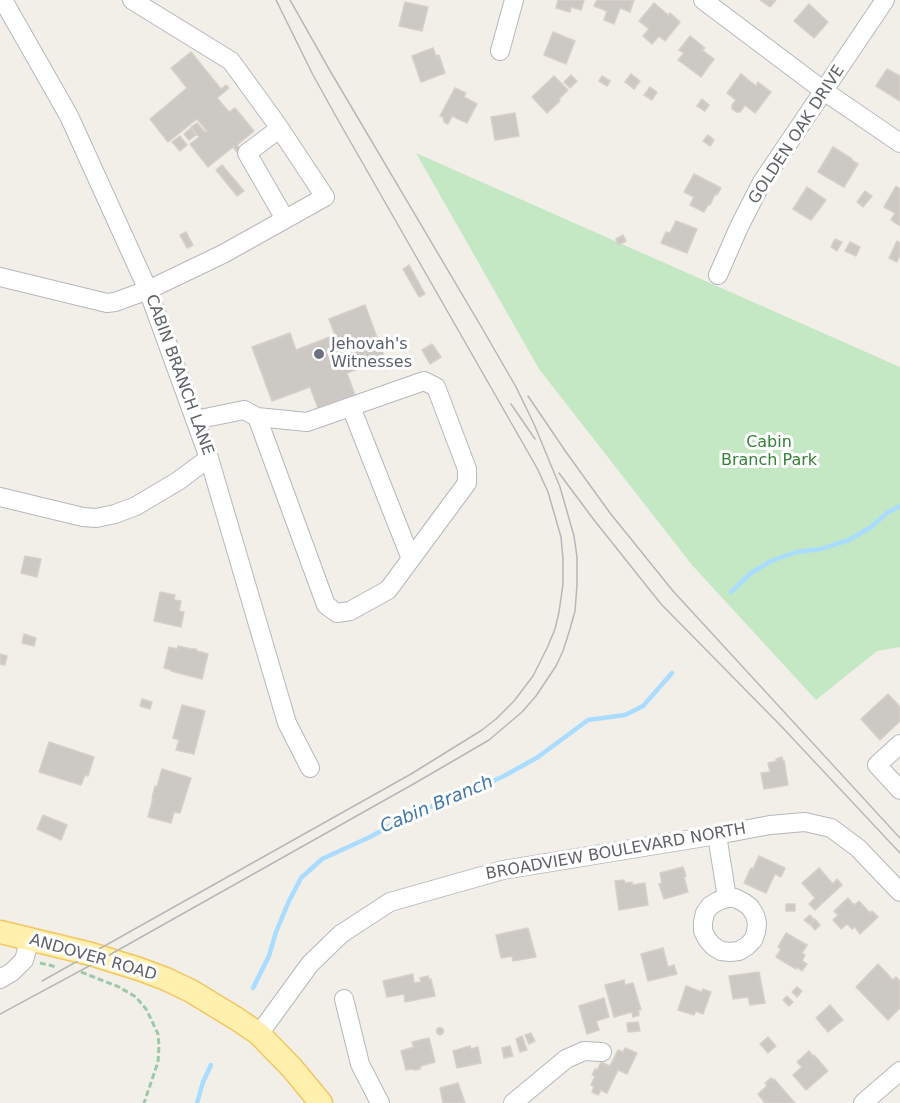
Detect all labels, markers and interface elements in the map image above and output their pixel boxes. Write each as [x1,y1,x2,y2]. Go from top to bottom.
street label: GOLDEN OAK DRIVE [745,62,849,208]
street label: CABIN BRANCH LANE [141,292,217,458]
place label: Jehovah's Witnesses [331,335,412,373]
marker: Jehovah's Witnesses [312,347,326,361]
park label: Cabin Branch Park [721,433,817,471]
water label: Cabin Branch [377,771,497,839]
street label: BROADVIEW BOULEVARD NORTH [484,820,748,884]
street label: ANDOVER ROAD [27,931,159,985]

